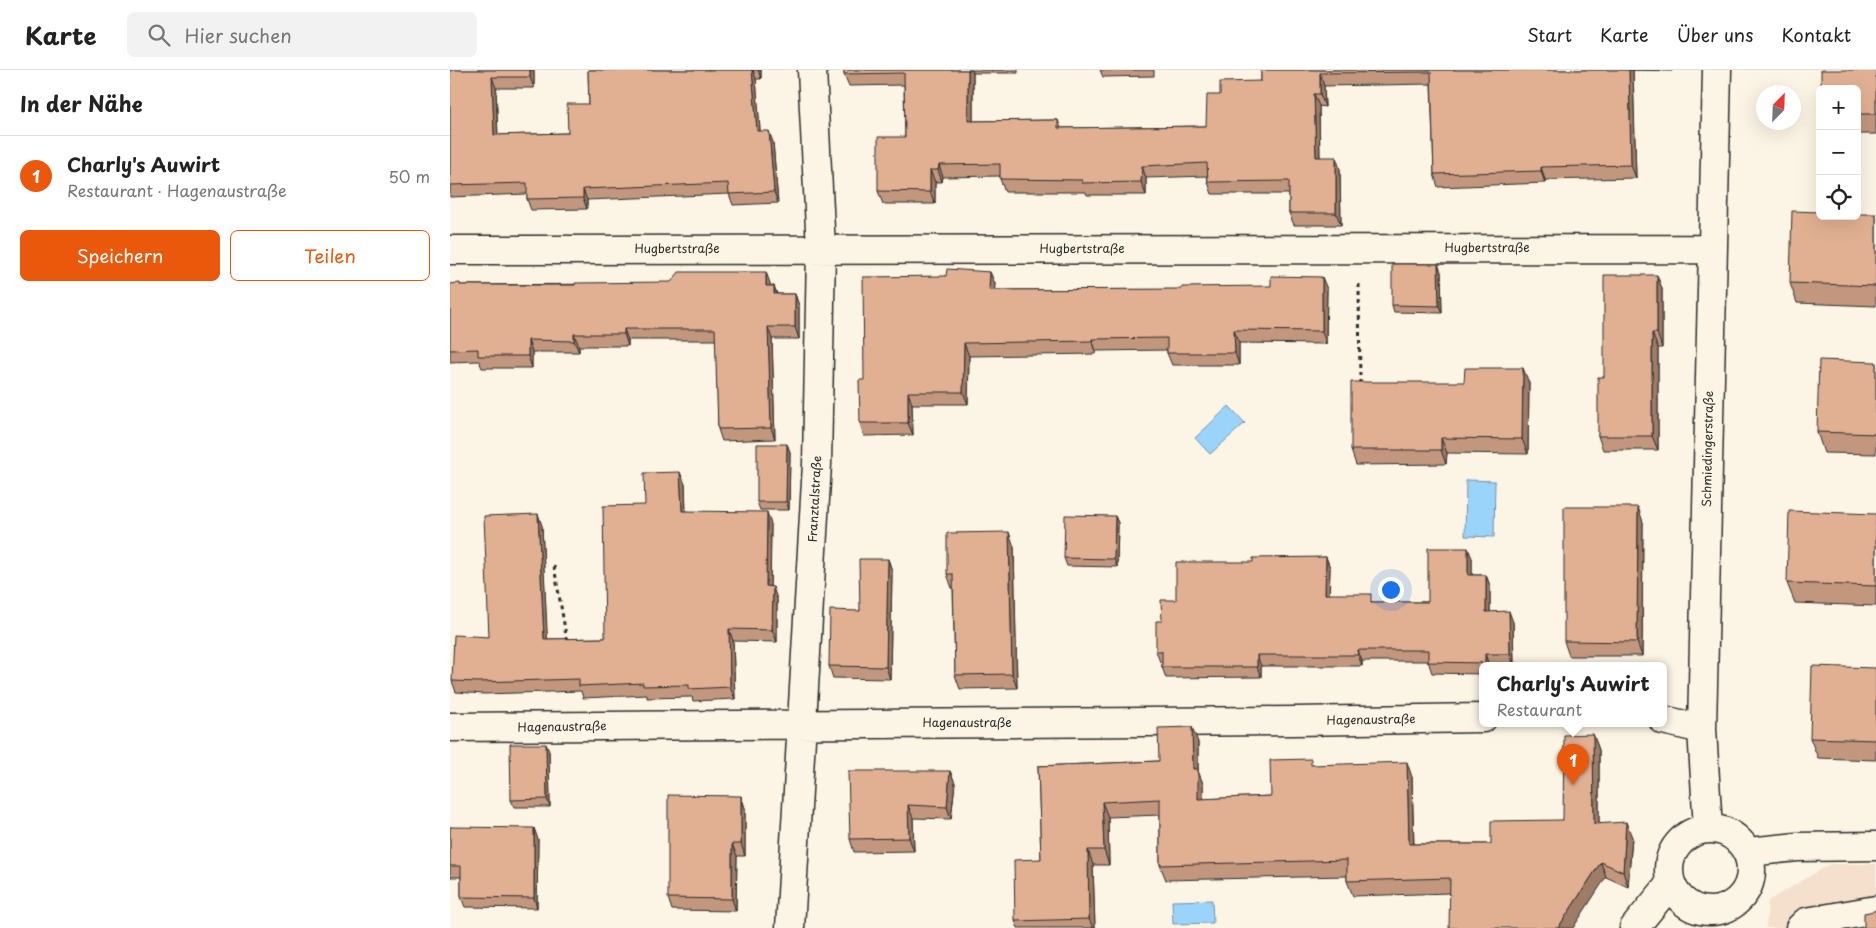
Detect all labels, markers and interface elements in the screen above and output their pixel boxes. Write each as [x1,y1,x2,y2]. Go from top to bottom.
search box [127,12,477,57]
text: Karte [25,17,97,53]
icon: search [145,21,173,49]
text: Hier suchen [185,21,292,49]
text: Start [1527,21,1572,48]
text: Karte [1600,21,1649,48]
text: Über uns [1677,21,1753,48]
text: Kontakt [1781,21,1851,48]
north arrow [1756,85,1801,130]
map controls [1816,85,1861,220]
button: + [1816,85,1861,130]
text: In der Nähe [20,87,142,119]
button: − [1816,130,1861,175]
text: Charly's Auwirt [67,150,220,178]
text: 1 [32,164,40,188]
text: 50 m [389,164,430,188]
button: locate [1816,175,1861,220]
text: Restaurant · Hagenaustraße [67,178,286,202]
button: Speichern [20,230,220,281]
button: Teilen [230,230,430,281]
street label: Hugbertstraße [1444,238,1530,256]
street label: Hugbertstraße [634,239,720,257]
street label: Hugbertstraße [1039,239,1125,257]
street label: Schmiedingerstraße [1697,391,1717,507]
street label: Franztalstraße [803,455,825,543]
your location [1378,577,1404,603]
popup [1479,662,1667,727]
text: Charly's Auwirt [1496,669,1650,697]
text: Restaurant [1496,697,1582,721]
street label: Hagenaustraße [1326,709,1416,729]
street label: Hagenaustraße [922,713,1012,731]
street label: Hagenaustraße [517,716,607,736]
pin: 1 [1557,744,1589,785]

